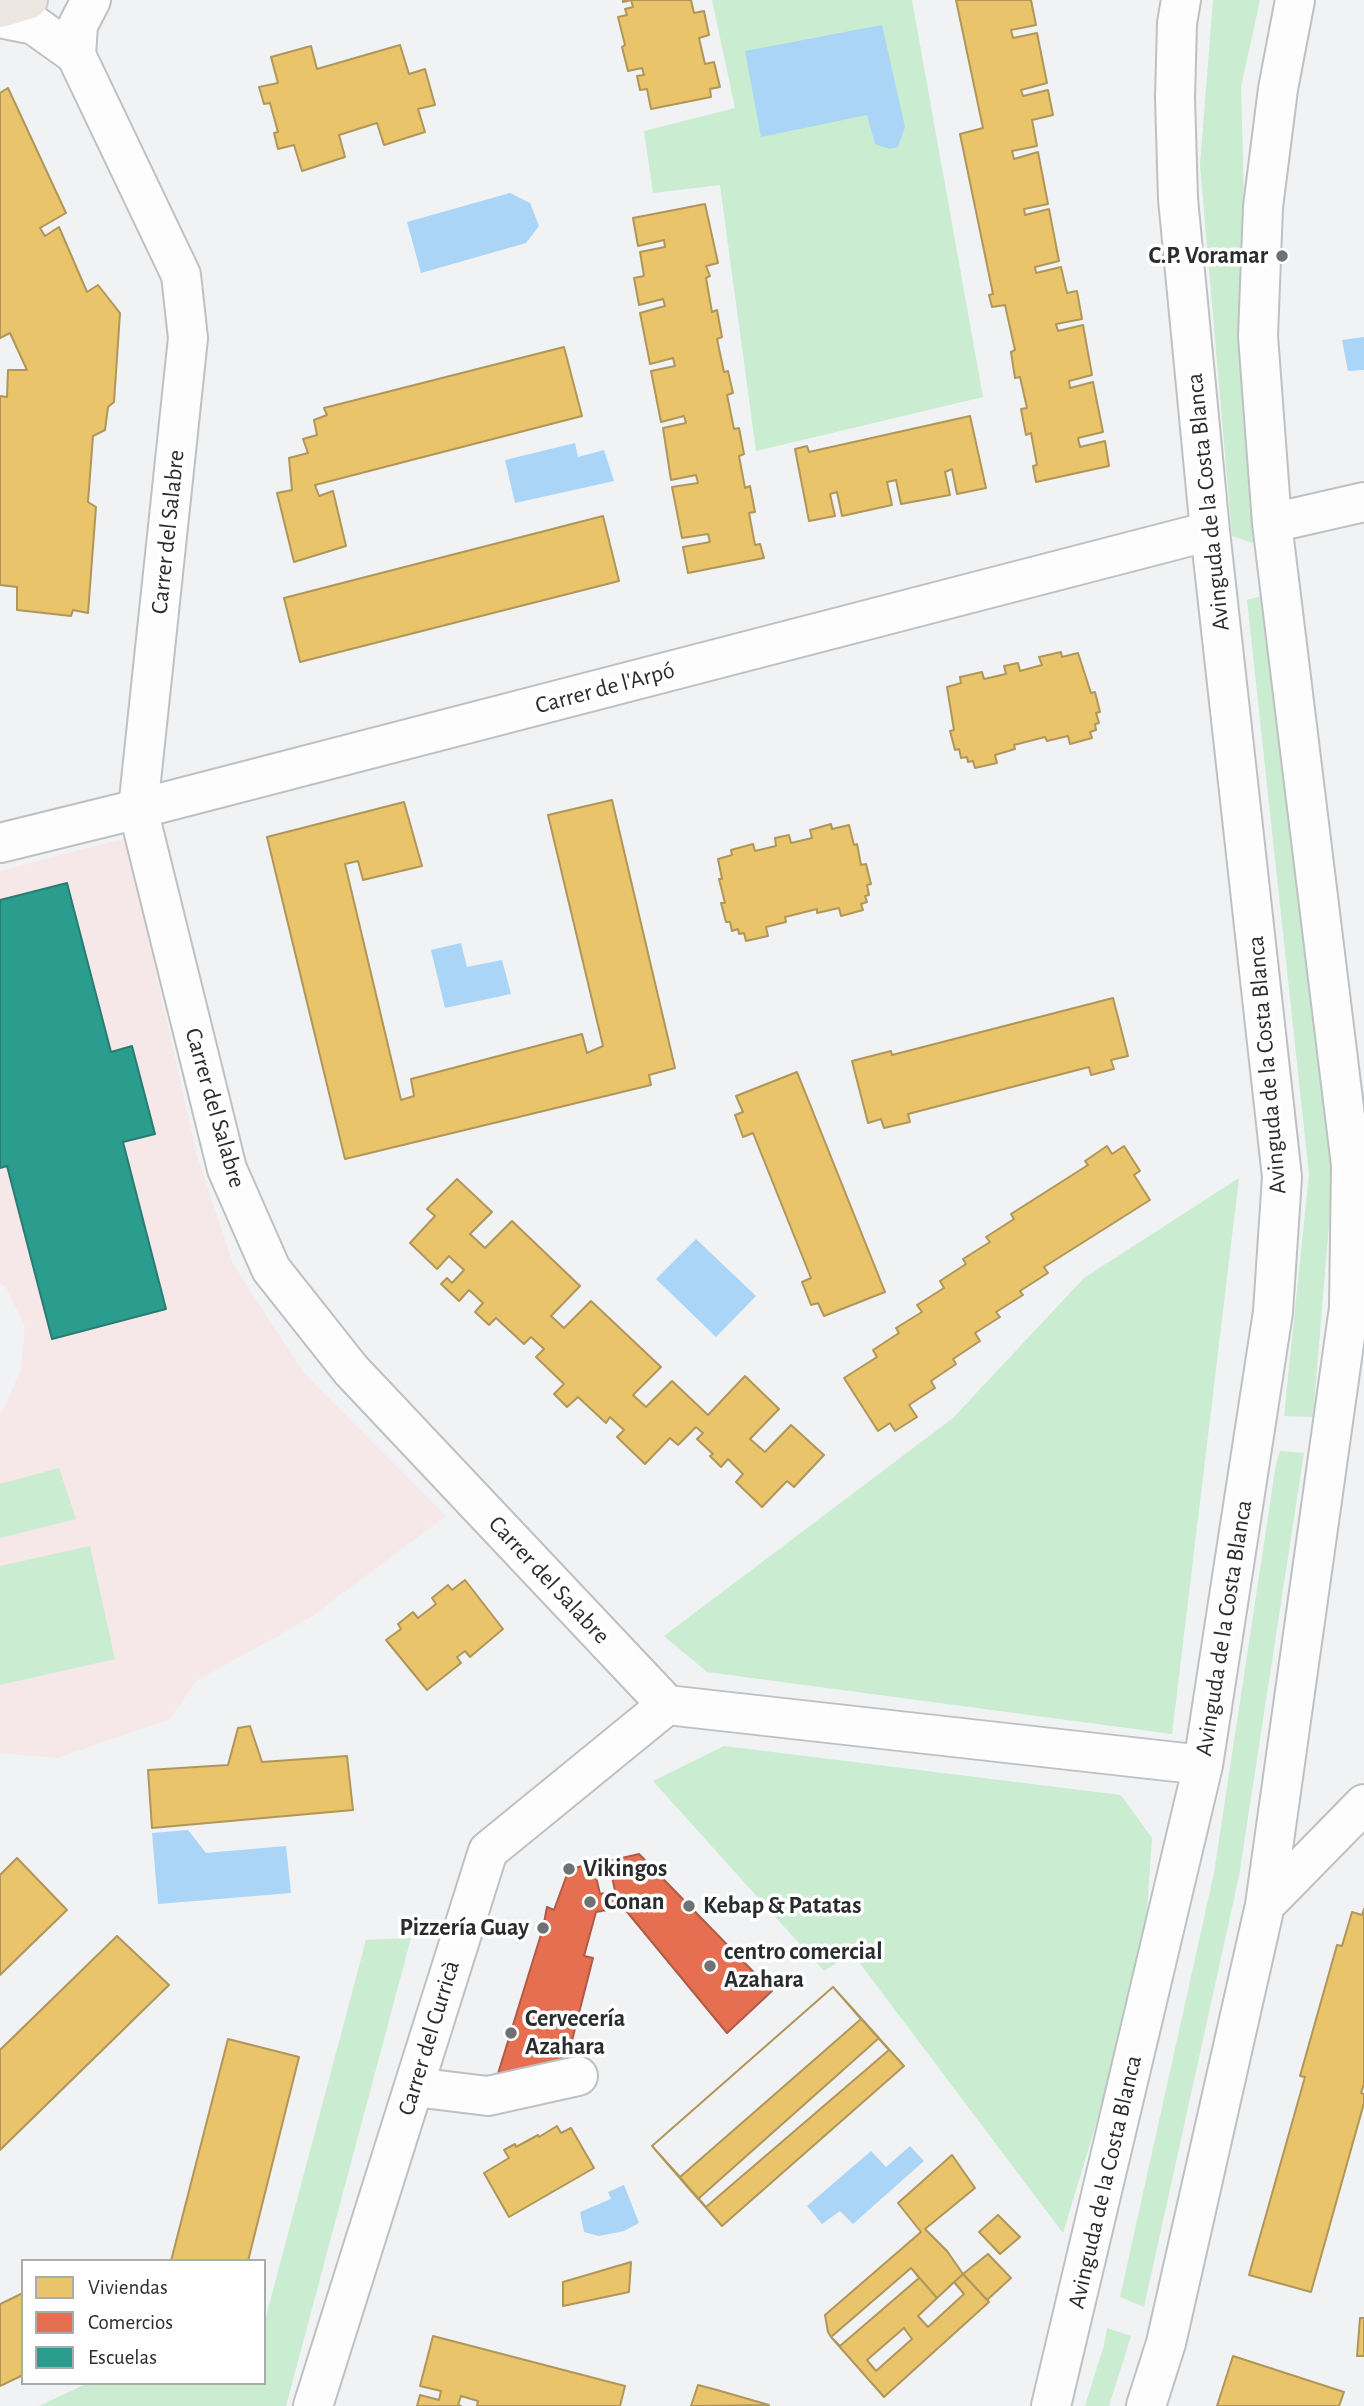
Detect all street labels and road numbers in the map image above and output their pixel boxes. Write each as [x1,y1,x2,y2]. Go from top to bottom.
street label: Avinguda de la Costa Blanca [1180,372,1236,632]
street label: Carrer del Salabre [145,449,191,615]
street label: Carrer de l'Arpó [532,656,678,720]
street label: Avinguda de la Costa Blanca [1241,935,1293,1195]
street label: Carrer del Salabre [178,1025,252,1191]
street label: Avinguda de la Costa Blanca [1190,1498,1258,1758]
street label: Carrer del Salabre [482,1510,616,1650]
street label: Carrer del Curricà [392,1957,466,2119]
street label: Avinguda de la Costa Blanca [1062,2053,1148,2311]

